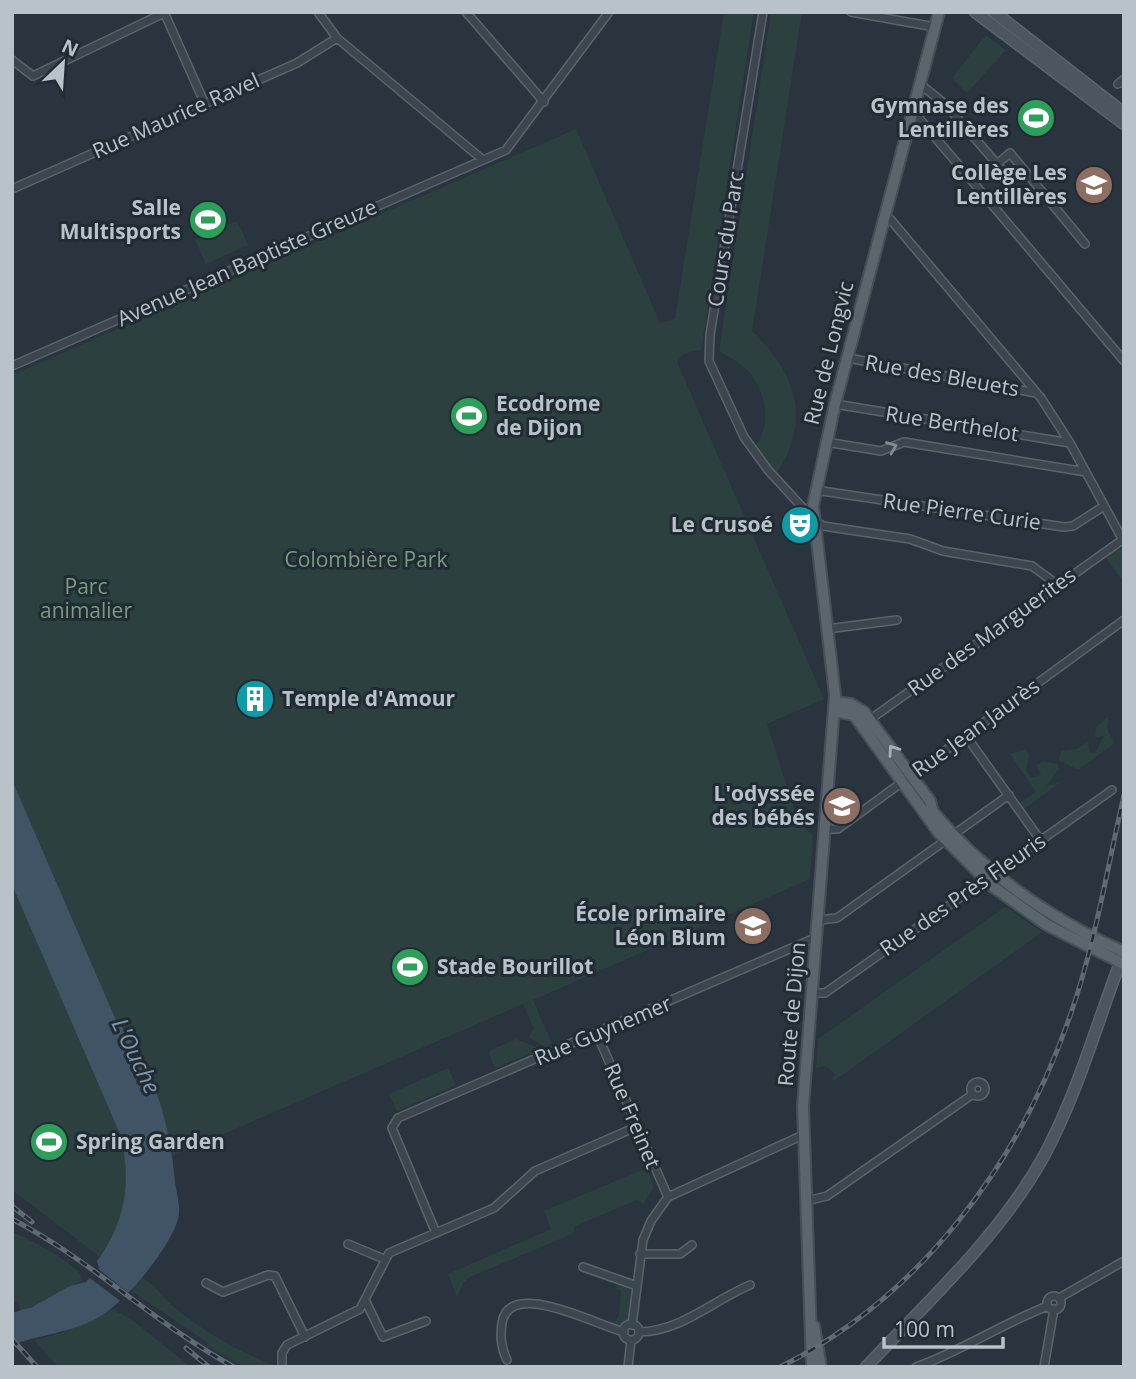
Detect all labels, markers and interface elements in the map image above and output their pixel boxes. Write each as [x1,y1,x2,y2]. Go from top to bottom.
north arrow [28,28,98,98]
text: N [58,33,83,63]
street label: Rue Maurice Ravel [88,66,263,164]
place label: Gymnase des Lentillères [870,91,1009,143]
sports icon: Gymnase des Lentillères [1015,97,1057,139]
place label: Collège Les Lentillères [951,158,1067,210]
school or university icon: Collège Les Lentillères [1073,164,1115,206]
street label: Cours du Parc [700,169,750,309]
street label: Avenue Jean Baptiste Greuze [112,192,381,332]
place label: Salle Multisports [60,193,181,245]
sports icon: Salle Multisports [187,199,229,241]
street label: Rue de Longvic [797,278,859,427]
street label: Rue des Bleuets [863,348,1021,402]
place label: Ecodrome de Dijon [496,389,600,441]
sports icon: Ecodrome de Dijon [448,395,490,437]
street label: Rue Berthelot [883,399,1021,447]
one-way arrow [885,441,897,455]
street label: Rue Pierre Curie [881,486,1043,536]
theatre icon: Le Crusoé [779,504,821,546]
place label: Le Crusoé [671,510,773,538]
park label: Colombière Park [285,545,447,573]
street label: Rue des Marguerites [902,561,1081,702]
park label: Parc animalier [40,572,132,624]
street label: Rue Jean Jaurès [906,671,1045,783]
building icon: Temple d'Amour [234,678,276,720]
place label: Temple d'Amour [282,684,456,712]
one-way arrow [889,745,901,758]
place label: L'odyssée des bébés [712,779,815,831]
school or university icon: L'odyssée des bébés [821,785,863,827]
street label: Rue des Près Fleuris [874,826,1051,962]
place label: École primaire Léon Blum [575,899,726,951]
school or university icon: École primaire Léon Blum [732,905,774,947]
street label: Route de Dijon [771,941,811,1087]
sports icon: Stade Bourillot [389,946,431,988]
place label: Stade Bourillot [437,952,593,980]
street label: Rue Guynemer [530,988,676,1072]
water label: L'Ouche [105,1012,169,1099]
street label: Rue Freinet [598,1059,668,1173]
sports icon: Spring Garden [28,1121,70,1163]
place label: Spring Garden [76,1127,225,1155]
scale bar [884,1306,1003,1350]
text: 100 m [894,1315,955,1343]

